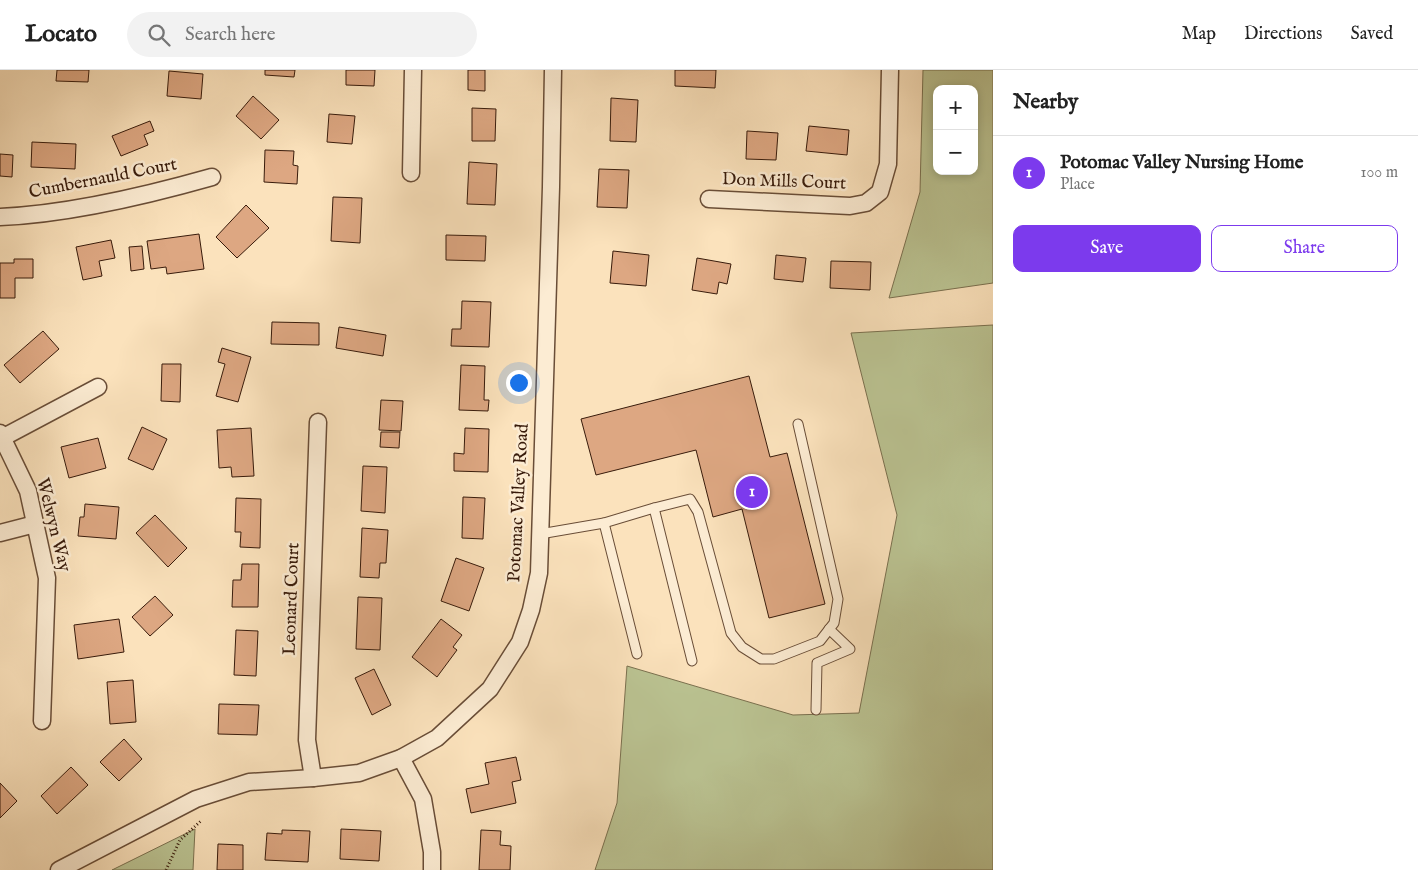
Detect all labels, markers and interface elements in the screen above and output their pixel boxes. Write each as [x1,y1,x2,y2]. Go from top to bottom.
search box [127,12,477,57]
text: Locato [25,19,97,50]
icon: search [145,21,173,49]
text: Search here [185,23,276,47]
text: Map [1182,23,1216,46]
text: Directions [1244,23,1322,46]
text: Saved [1350,23,1393,46]
map controls [933,85,978,175]
button: + [933,85,978,130]
text: Nearby [1013,89,1078,116]
button: − [933,130,978,175]
text: Potomac Valley Nursing Home [1060,151,1303,175]
street label: Cumbernauld Court [27,153,179,205]
text: 1 [1026,163,1032,183]
text: 100 m [1361,163,1398,183]
street label: Don Mills Court [722,168,846,196]
text: Place [1060,175,1095,195]
button: Save [1013,225,1201,272]
button: Share [1211,225,1398,272]
your location [506,370,532,396]
street label: Potomac Valley Road [503,423,535,583]
pin: 1 [736,473,768,511]
street label: Welwyn Way [30,476,76,574]
street label: Leonard Court [279,542,305,656]

